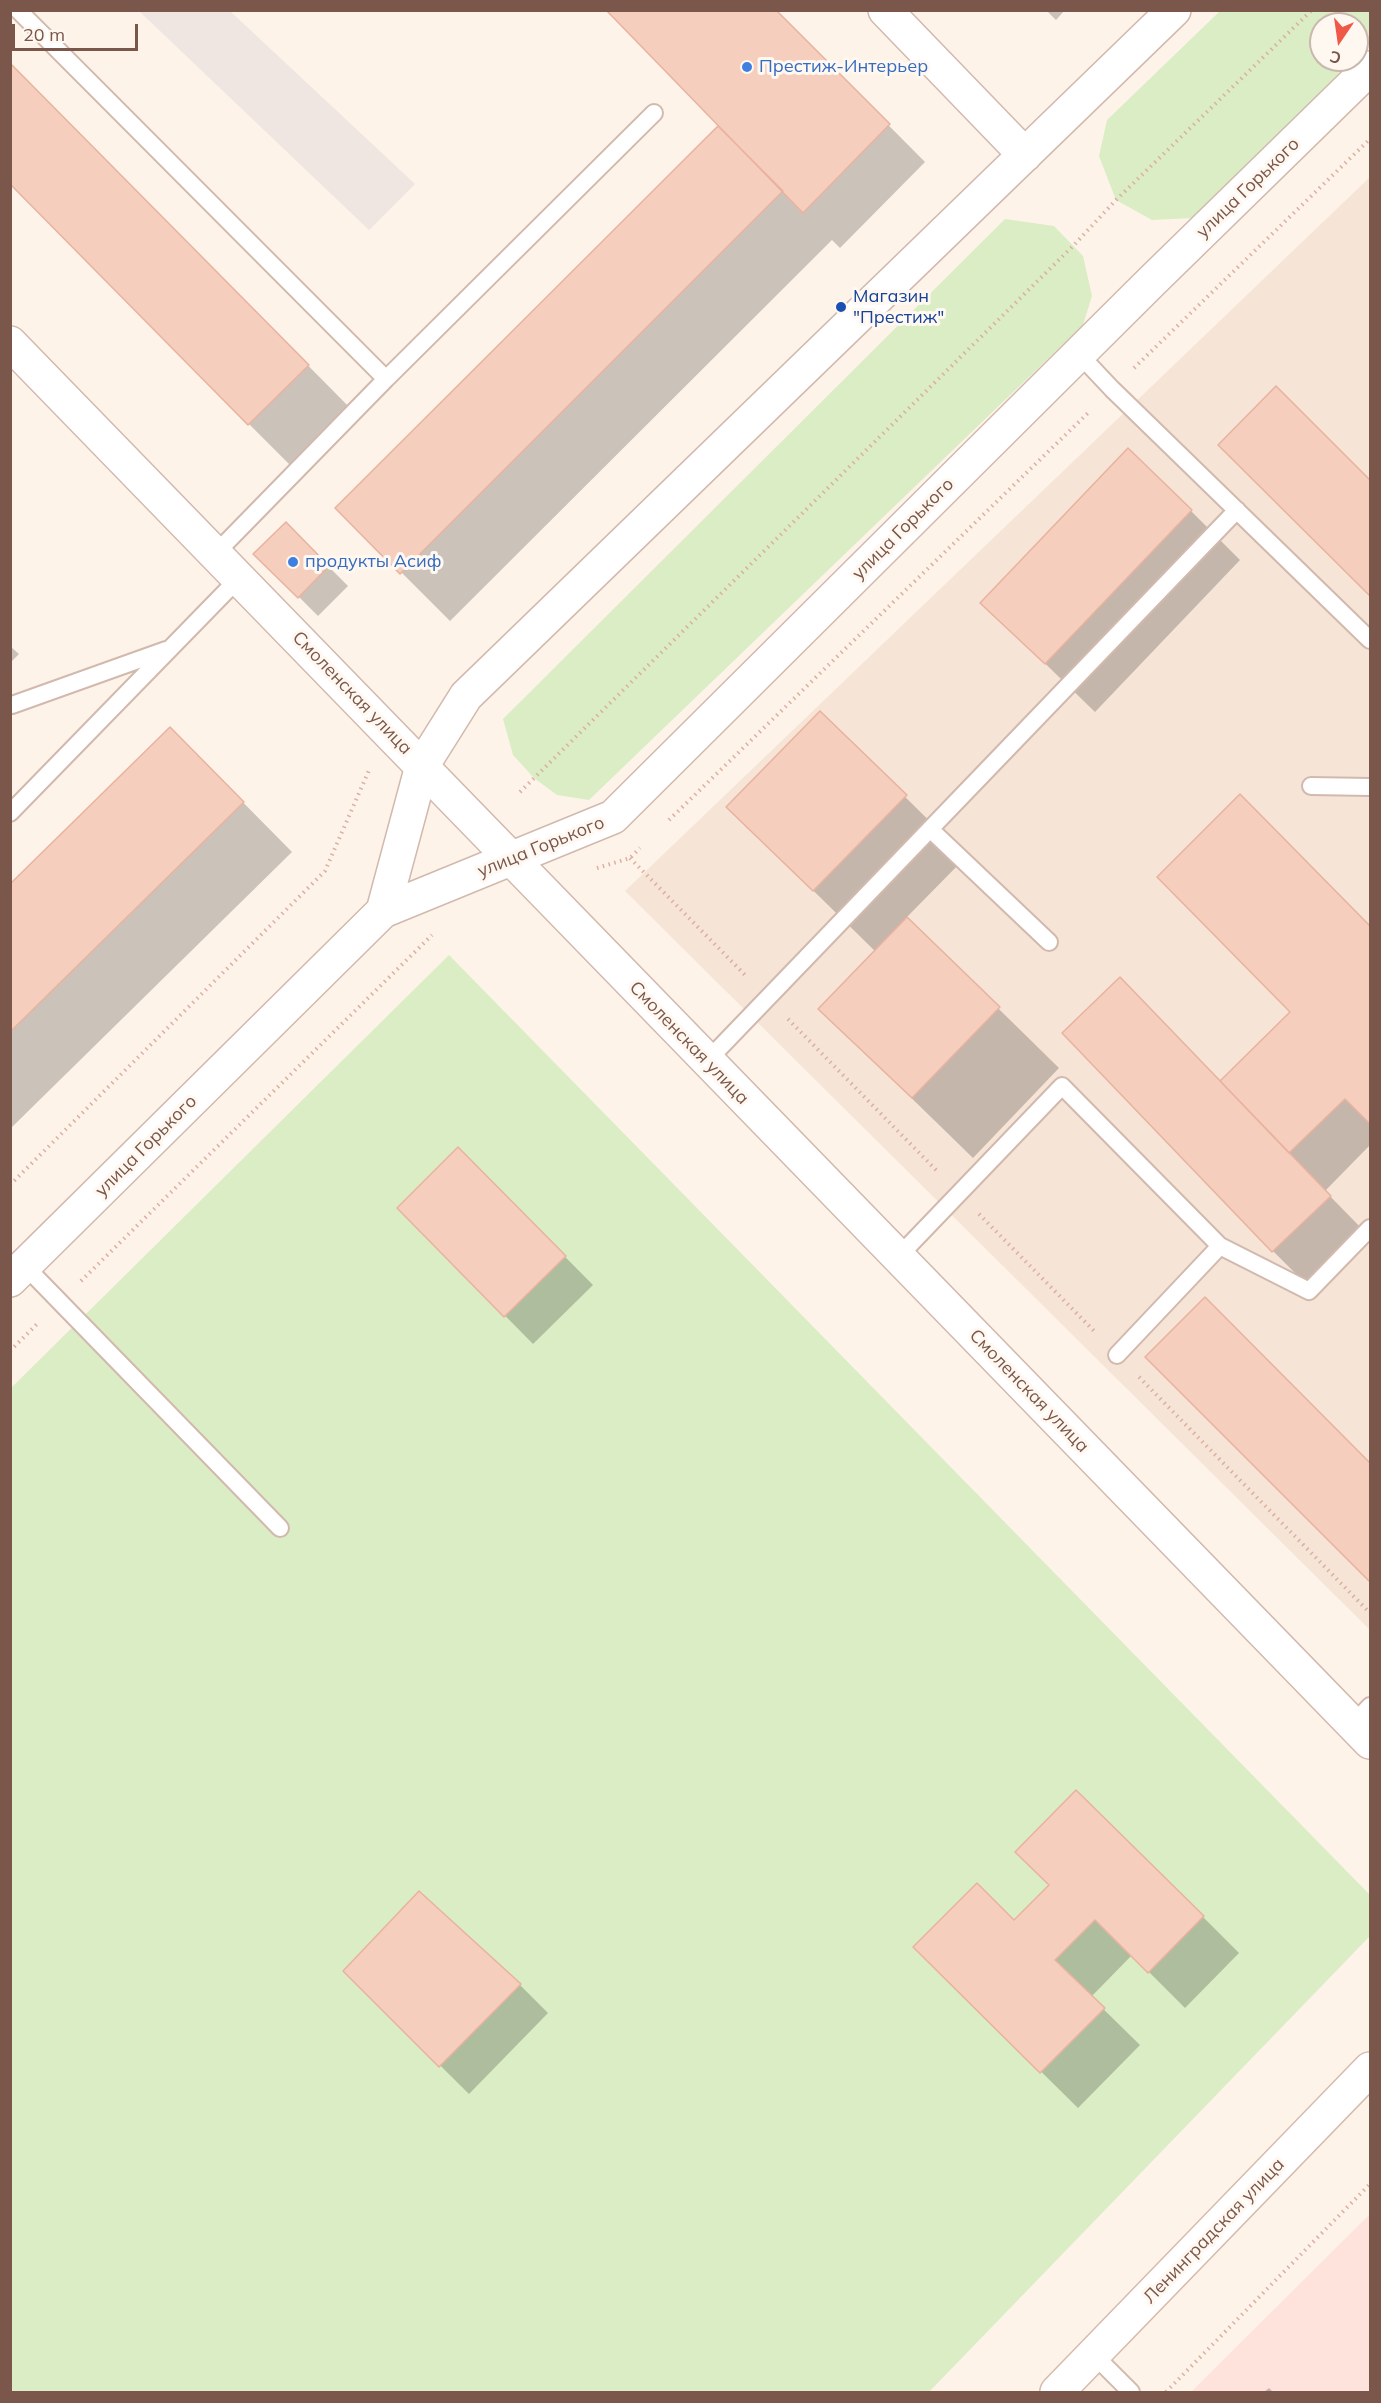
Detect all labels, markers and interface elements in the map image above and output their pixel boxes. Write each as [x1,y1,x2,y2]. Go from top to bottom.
scale bar [15,12,141,50]
north arrow [1309,12,1369,72]
text: 20 m [23,23,65,46]
text: С [1328,47,1343,69]
place label: Престиж-Интерьер [759,56,928,78]
marker: Престиж-Интерьер [740,60,754,74]
street label: улица Горького [1192,133,1304,243]
place label: Магазин "Престиж" [853,286,944,328]
marker: Магазин "Престиж" [834,300,848,314]
street label: улица Горького [848,474,958,584]
place label: продукты Асиф [305,551,442,573]
marker: продукты Асиф [286,555,300,569]
street label: Смоленская улица [288,627,416,759]
street label: улица Горького [474,812,608,882]
street label: Смоленская улица [625,977,753,1109]
street label: улица Горького [91,1091,201,1201]
street label: Смоленская улица [965,1325,1093,1457]
street label: Ленинградская улица [1139,2154,1289,2308]

